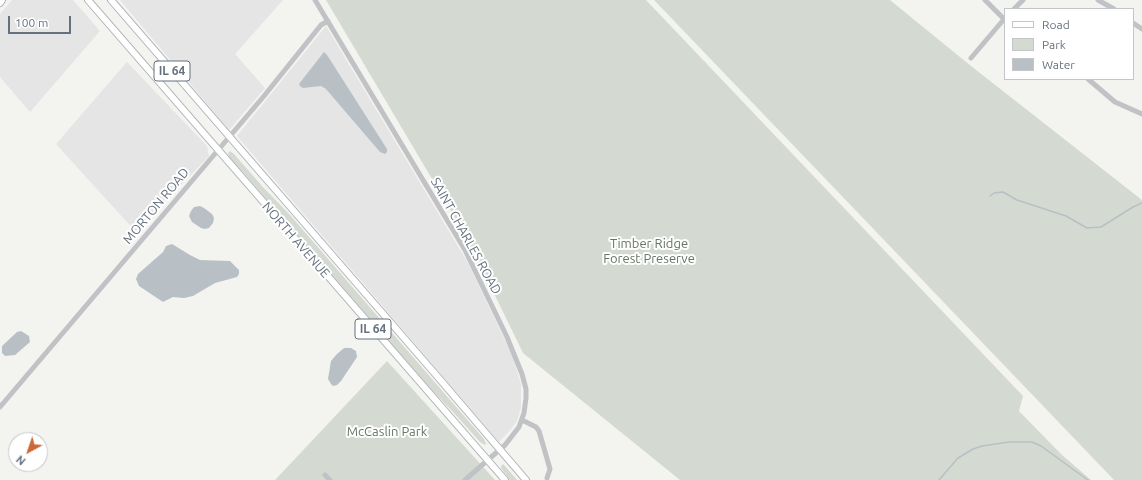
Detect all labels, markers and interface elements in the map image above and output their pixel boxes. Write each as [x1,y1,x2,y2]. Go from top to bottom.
scale bar [10,8,73,34]
legend [1004,8,1134,80]
text: 100 m [15,16,48,29]
text: Road [1042,18,1070,31]
text: Park [1042,38,1066,51]
text: Water [1042,58,1075,71]
road number: IL 64 [154,61,190,81]
street label: MORTON ROAD [120,165,192,247]
street label: SAINT CHARLES ROAD [427,175,505,297]
street label: NORTH AVENUE [259,199,333,281]
park label: Timber Ridge Forest Preserve [603,236,695,267]
road number: IL 64 [355,319,391,339]
park label: McCaslin Park [347,424,427,440]
north arrow [8,432,48,472]
text: N [14,453,28,468]

